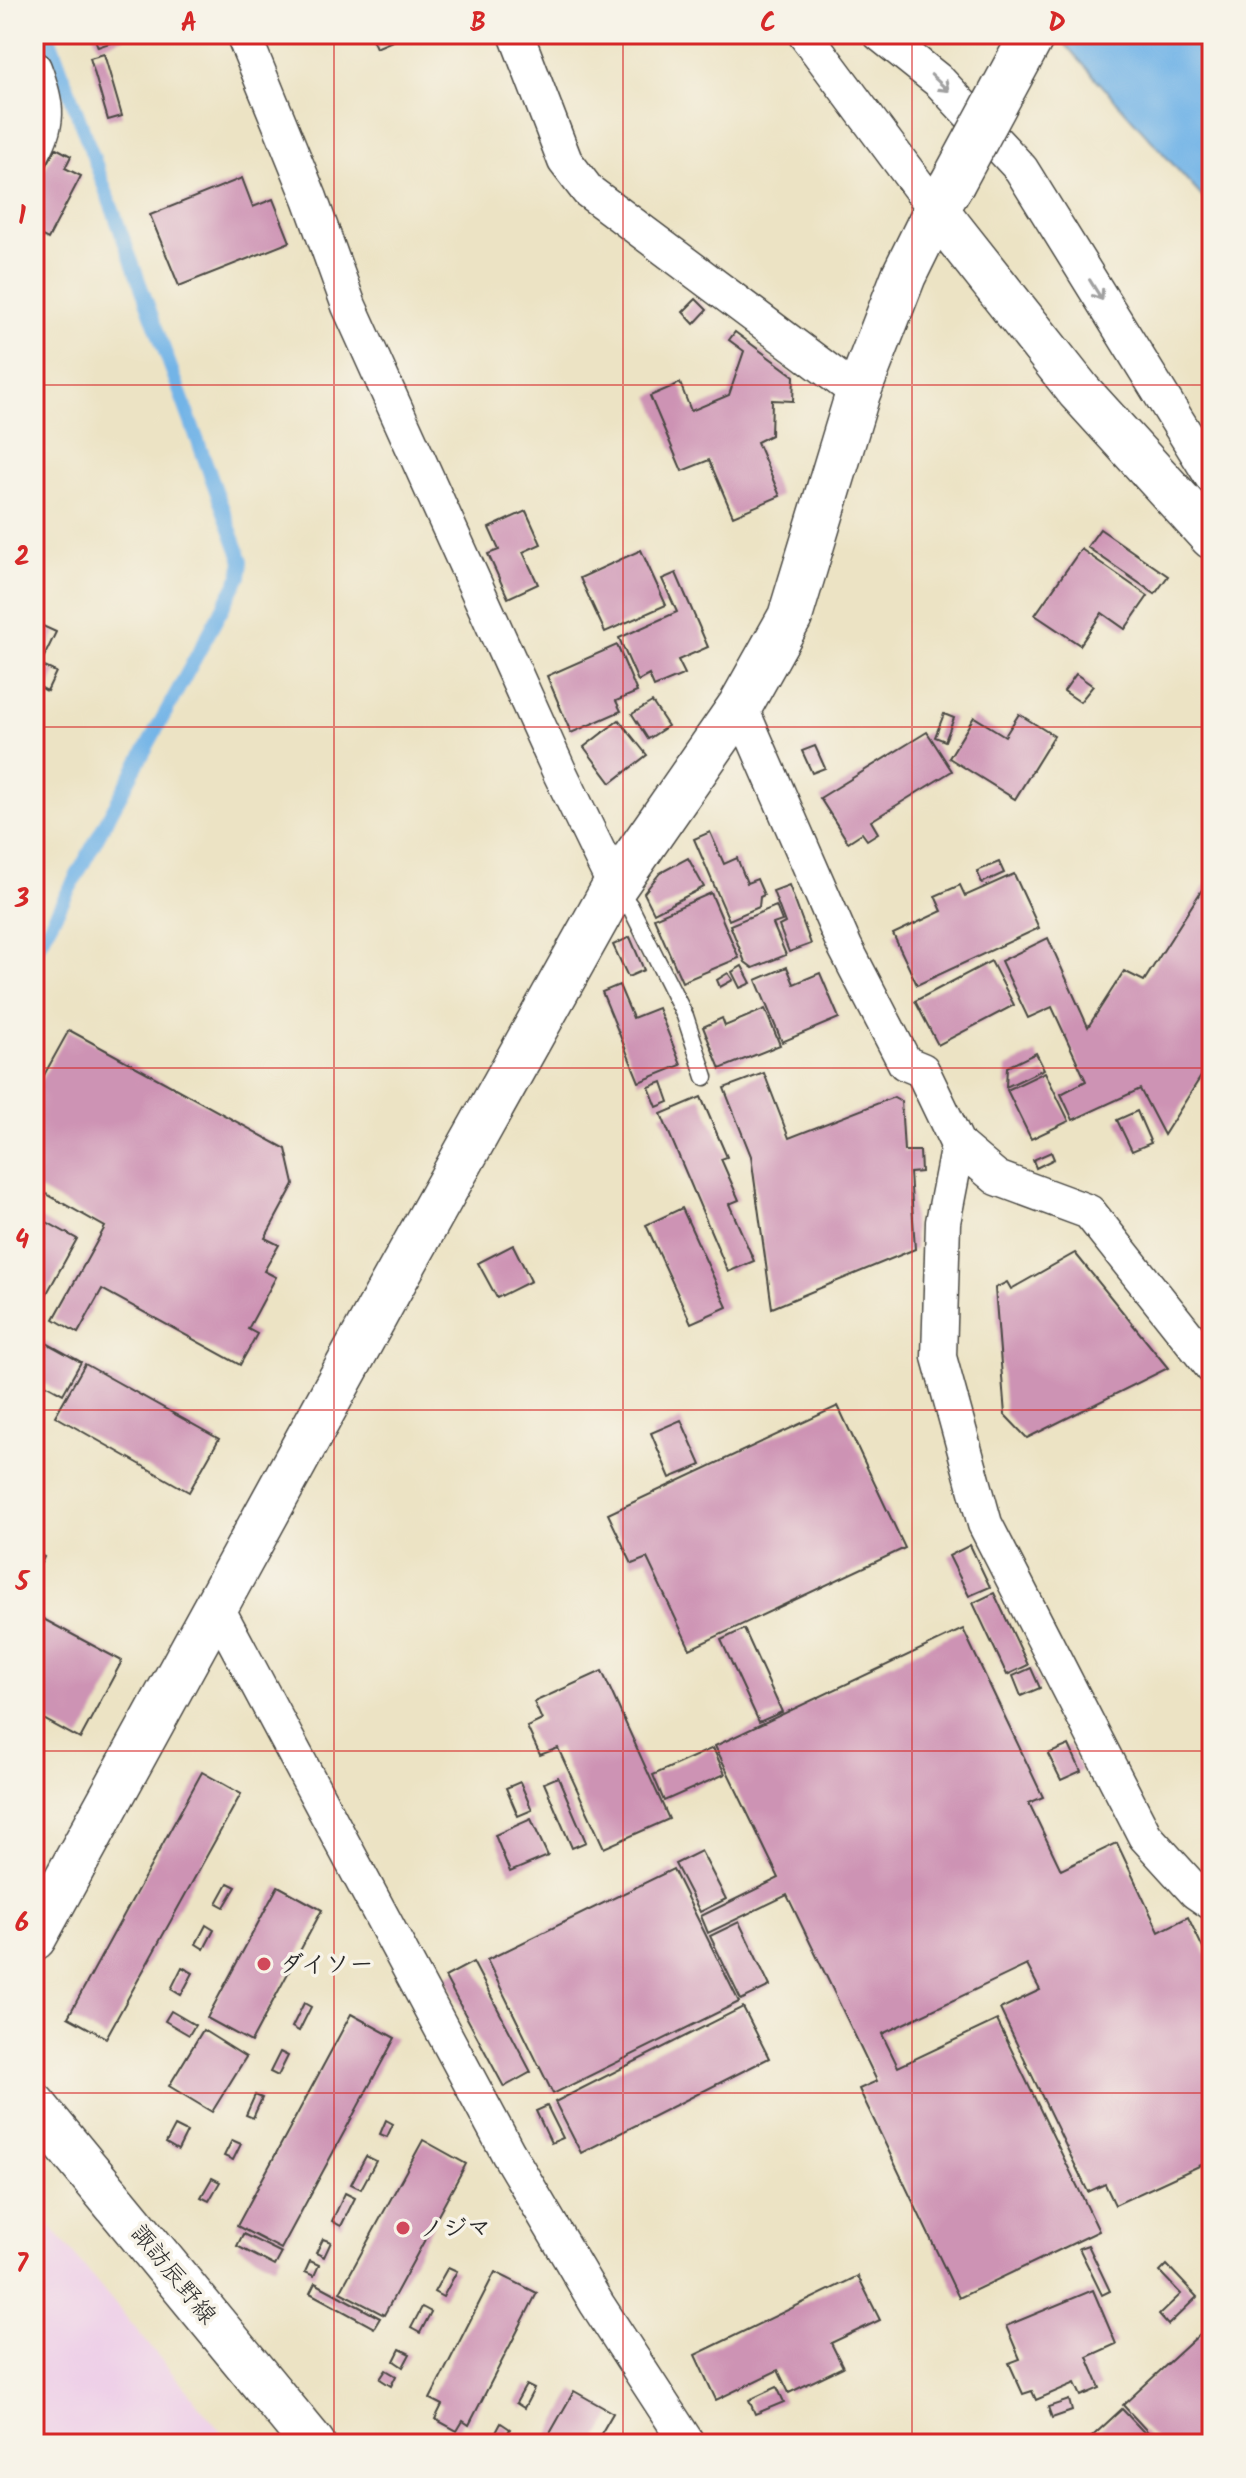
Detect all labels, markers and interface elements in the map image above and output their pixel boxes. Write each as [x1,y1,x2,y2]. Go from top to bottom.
text: A [181,3,197,45]
text: B [470,3,486,45]
text: C [760,3,776,45]
text: D [1048,3,1066,45]
one-way arrow [930,74,950,93]
text: 1 [18,196,26,238]
one-way arrow [1088,278,1104,301]
text: 2 [14,537,30,579]
text: 3 [14,879,29,921]
text: 4 [15,1220,29,1262]
text: 5 [14,1562,30,1604]
text: 6 [15,1903,29,1945]
place label: ダイソー [280,1946,374,1985]
marker: ダイソー [255,1955,273,1973]
place label: ノジマ [419,2210,491,2249]
street label: 諏訪辰野線 [120,2216,226,2334]
marker: ノジマ [394,2219,412,2237]
text: 7 [16,2244,29,2286]

